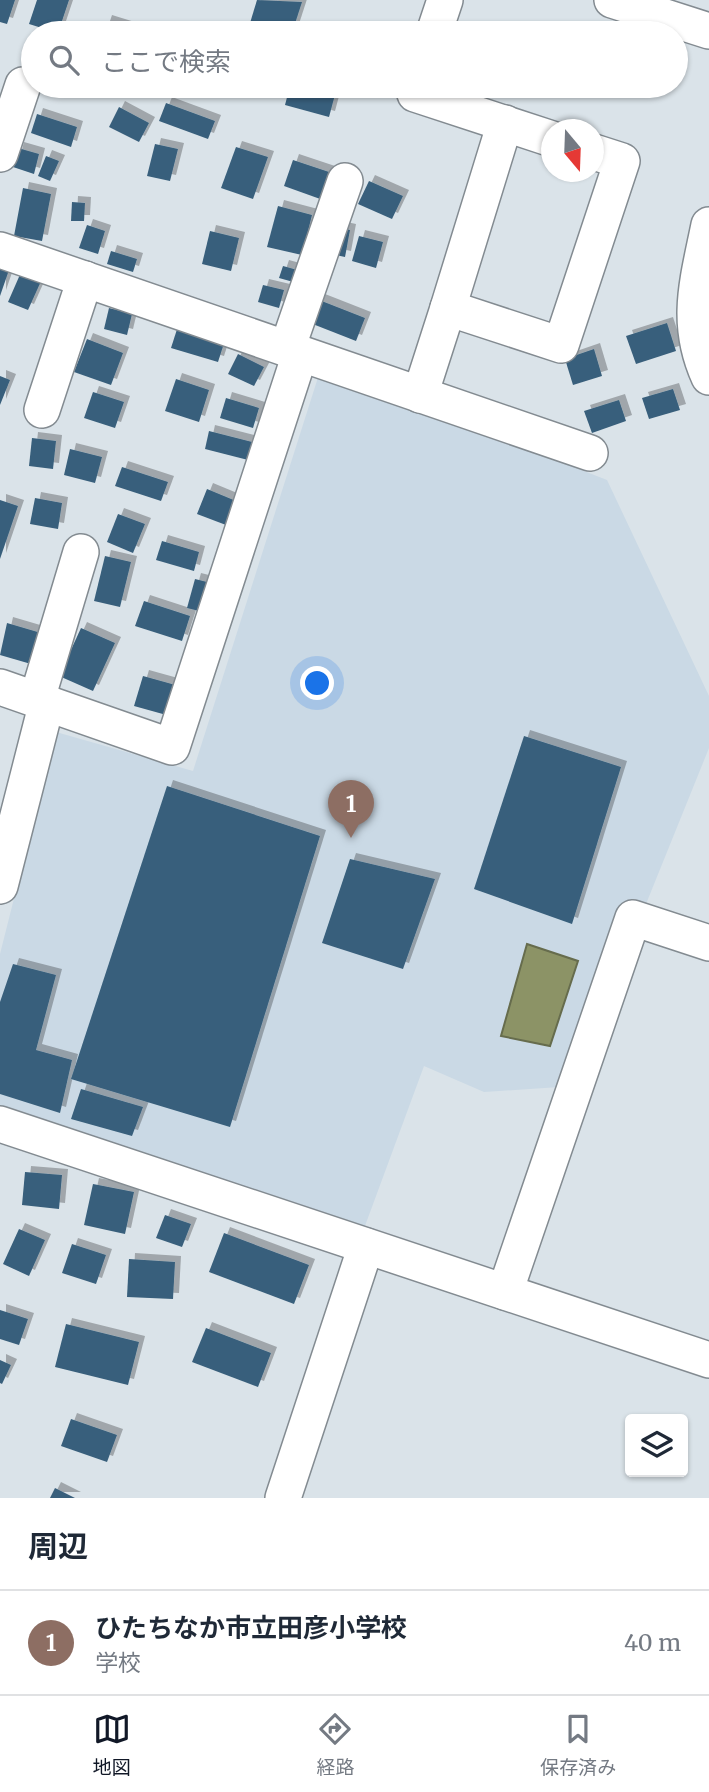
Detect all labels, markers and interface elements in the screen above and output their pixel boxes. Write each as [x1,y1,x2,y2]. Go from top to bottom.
search box [21,21,688,98]
icon: search [45,41,83,79]
text: ここで検索 [101,45,231,78]
north arrow [541,119,604,182]
your location [300,666,334,700]
pin: 1 [328,780,374,838]
map controls [625,1414,688,1477]
button: layers [625,1414,688,1477]
text: 周辺 [28,1527,88,1565]
text: ひたちなか市立田彦小学校 [95,1611,407,1644]
text: 1 [46,1628,56,1657]
text: 40 m [624,1628,681,1657]
text: 学校 [95,1648,141,1677]
tab: 地図 [93,1710,131,1779]
tab: 経路 [316,1710,354,1779]
tab: 保存済み [540,1710,616,1779]

